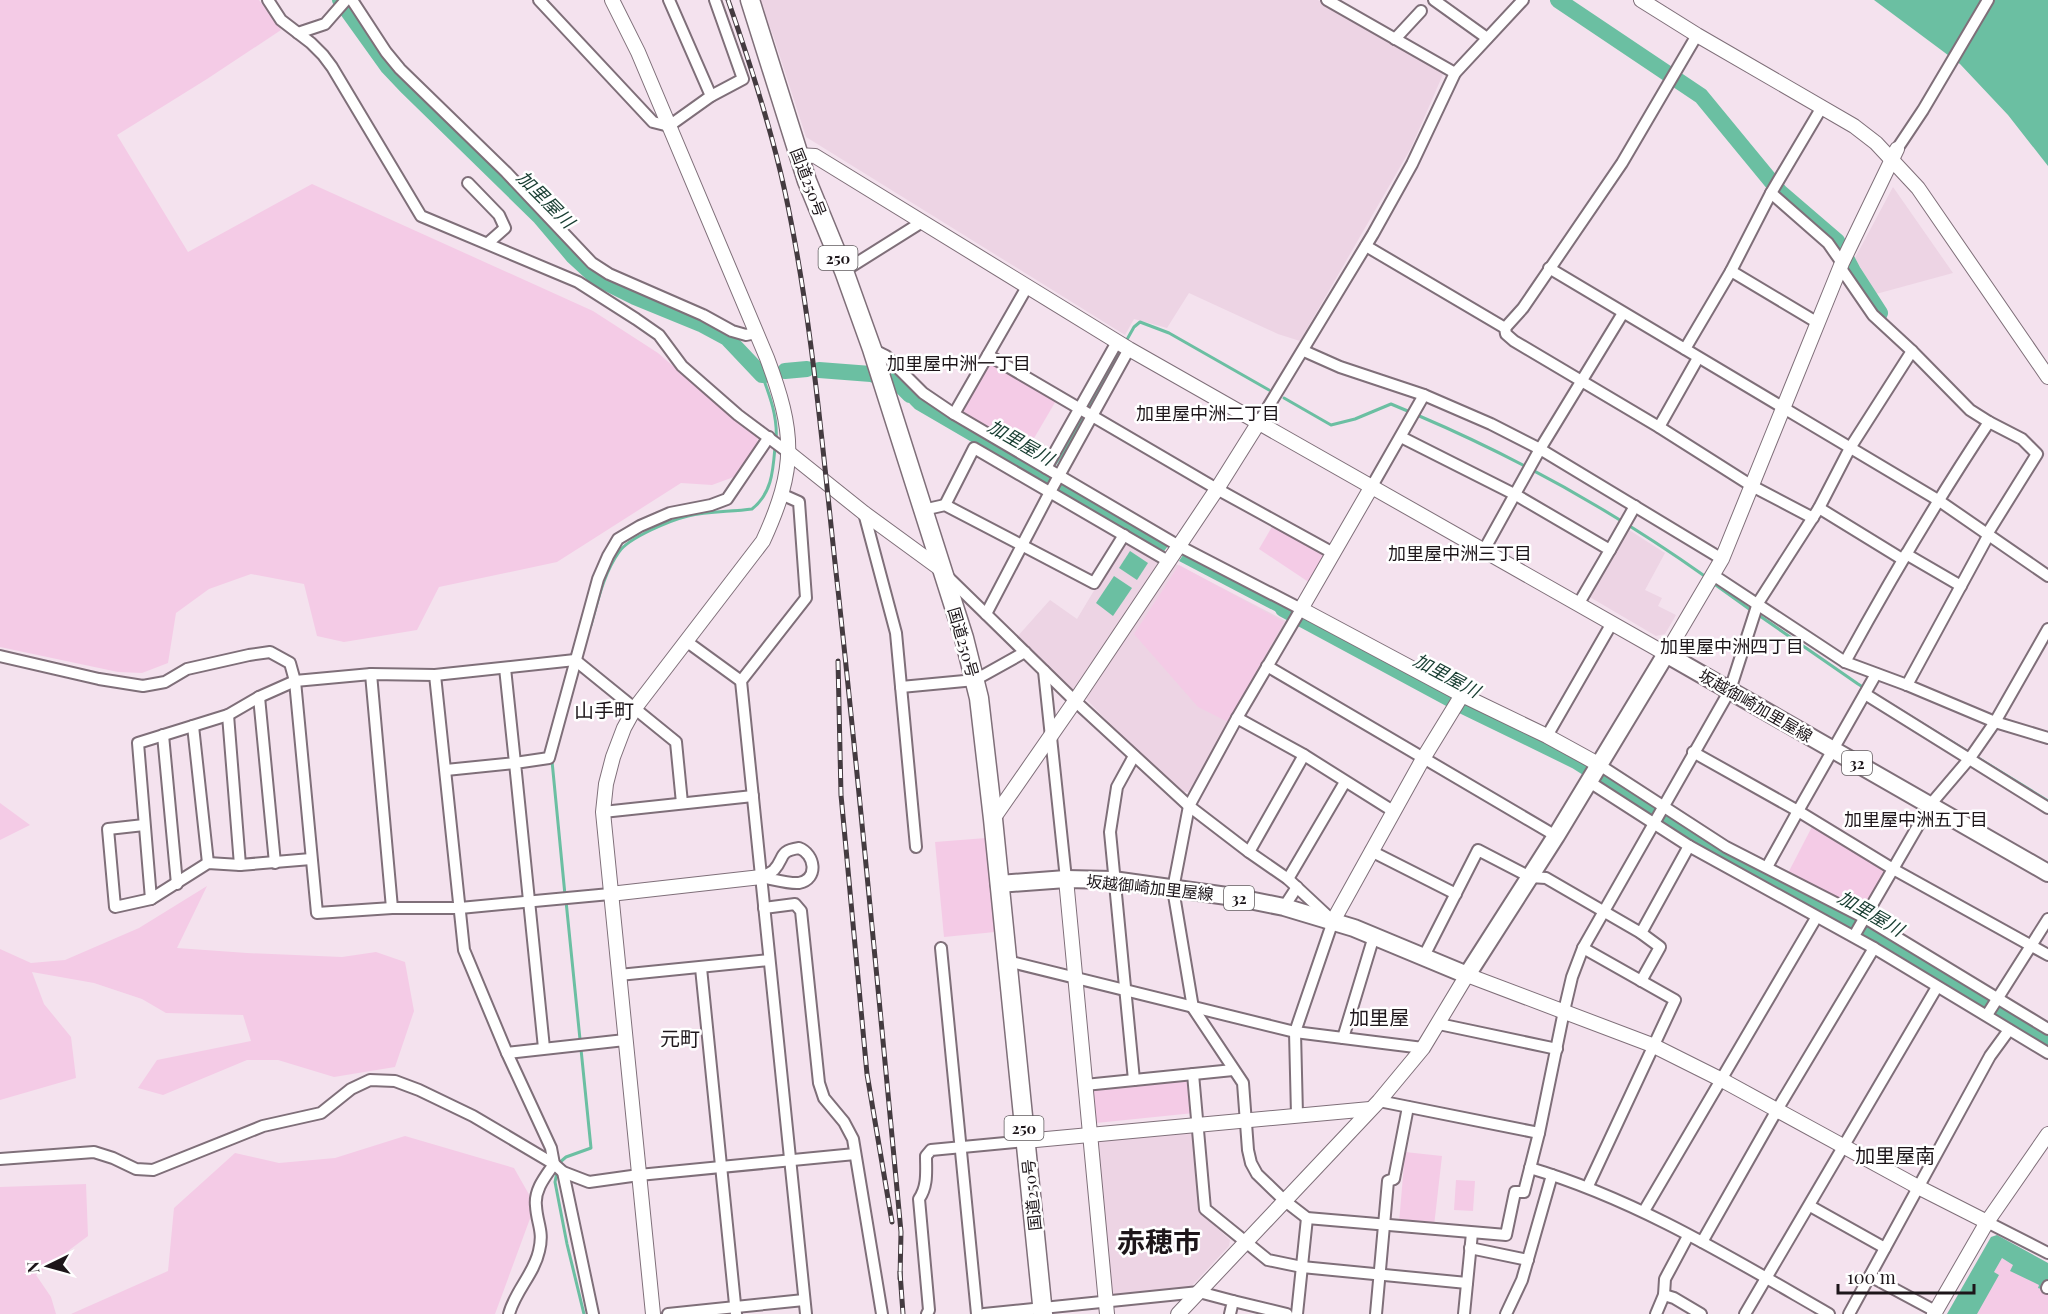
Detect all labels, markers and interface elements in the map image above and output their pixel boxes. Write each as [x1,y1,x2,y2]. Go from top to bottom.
street label: 国道250号 [786,145,832,219]
water label: 加里屋川 [512,165,581,234]
road number: 250 [818,246,858,270]
district label: 加里屋中洲一丁目 [887,351,1031,375]
district label: 加里屋中洲二丁目 [1136,401,1280,425]
water label: 加里屋川 [984,414,1060,471]
district label: 加里屋中洲三丁目 [1388,541,1532,565]
street label: 国道250号 [944,605,984,679]
district label: 加里屋中洲四丁目 [1660,634,1804,658]
water label: 加里屋川 [1410,648,1486,703]
street label: 坂越御崎加里屋線 [1695,664,1817,746]
district label: 山手町 [574,696,634,723]
road number: 32 [1842,751,1872,775]
district label: 加里屋中洲五丁目 [1844,807,1988,831]
street label: 坂越御崎加里屋線 [1085,870,1215,904]
water label: 加里屋川 [1834,885,1910,942]
road number: 32 [1224,886,1254,910]
district label: 加里屋 [1349,1003,1409,1030]
district label: 元町 [660,1024,700,1051]
road number: 250 [1004,1116,1044,1140]
district label: 加里屋南 [1855,1141,1935,1168]
street label: 国道250号 [1017,1158,1045,1232]
district label: 赤穂市 [1117,1222,1201,1259]
north arrow [18,1236,78,1296]
scale bar [1838,1257,1974,1295]
text: N [22,1260,44,1274]
text: 100 m [1847,1265,1896,1289]

